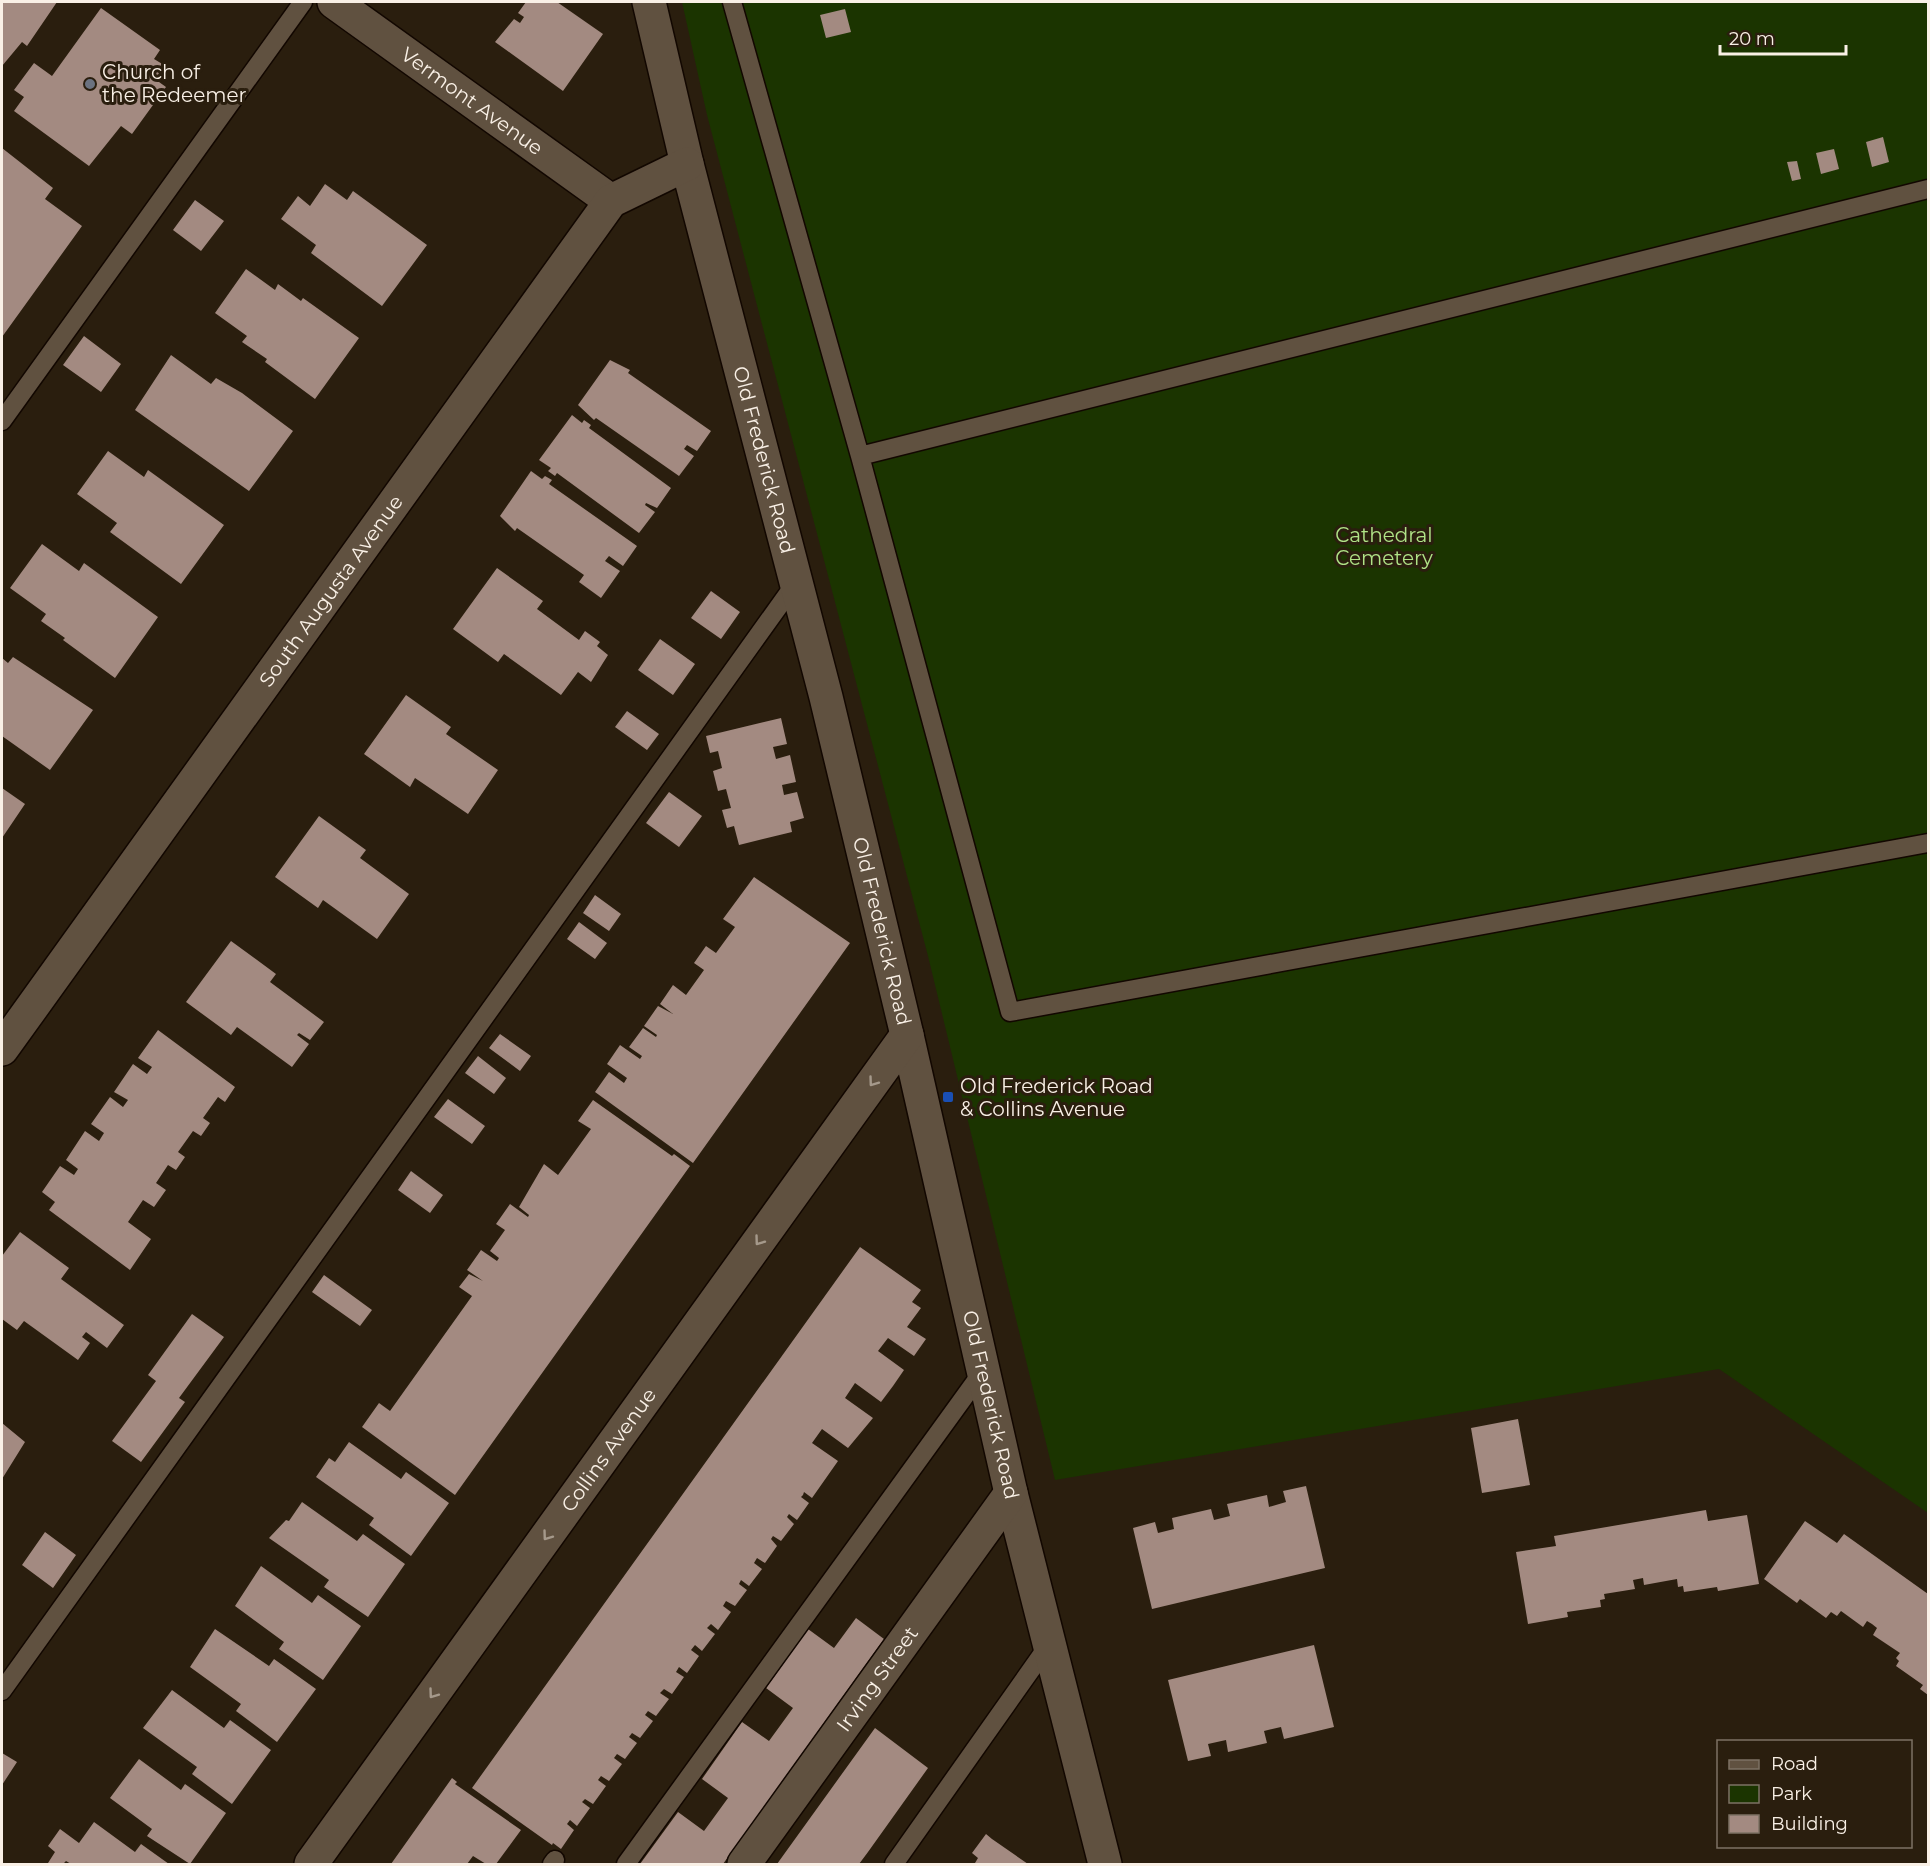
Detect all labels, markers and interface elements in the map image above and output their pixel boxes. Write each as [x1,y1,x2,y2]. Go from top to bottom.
scale bar [1720,18,1846,56]
text: 20 m [1729,28,1775,50]
street label: Vermont Avenue [396,42,548,160]
place label: Church of the Redeemer [102,60,247,107]
marker: Church of the Redeemer [83,77,97,91]
street label: Old Frederick Road [728,363,800,556]
street label: South Augusta Avenue [254,490,408,691]
park label: Cathedral Cemetery [1335,523,1433,570]
street label: Old Frederick Road [848,835,916,1028]
place label: Old Frederick Road & Collins Avenue [960,1074,1153,1121]
one-way arrow [869,1076,880,1087]
marker: Old Frederick Road & Collins Avenue [941,1090,955,1104]
one-way arrow [755,1234,766,1245]
street label: Old Frederick Road [958,1308,1024,1502]
street label: Collins Avenue [556,1383,661,1516]
one-way arrow [543,1529,554,1540]
street label: Irving Street [831,1622,923,1736]
one-way arrow [430,1688,441,1699]
legend [1717,1740,1912,1848]
text: Road [1771,1753,1818,1775]
text: Park [1771,1783,1812,1805]
text: Building [1771,1813,1848,1835]

